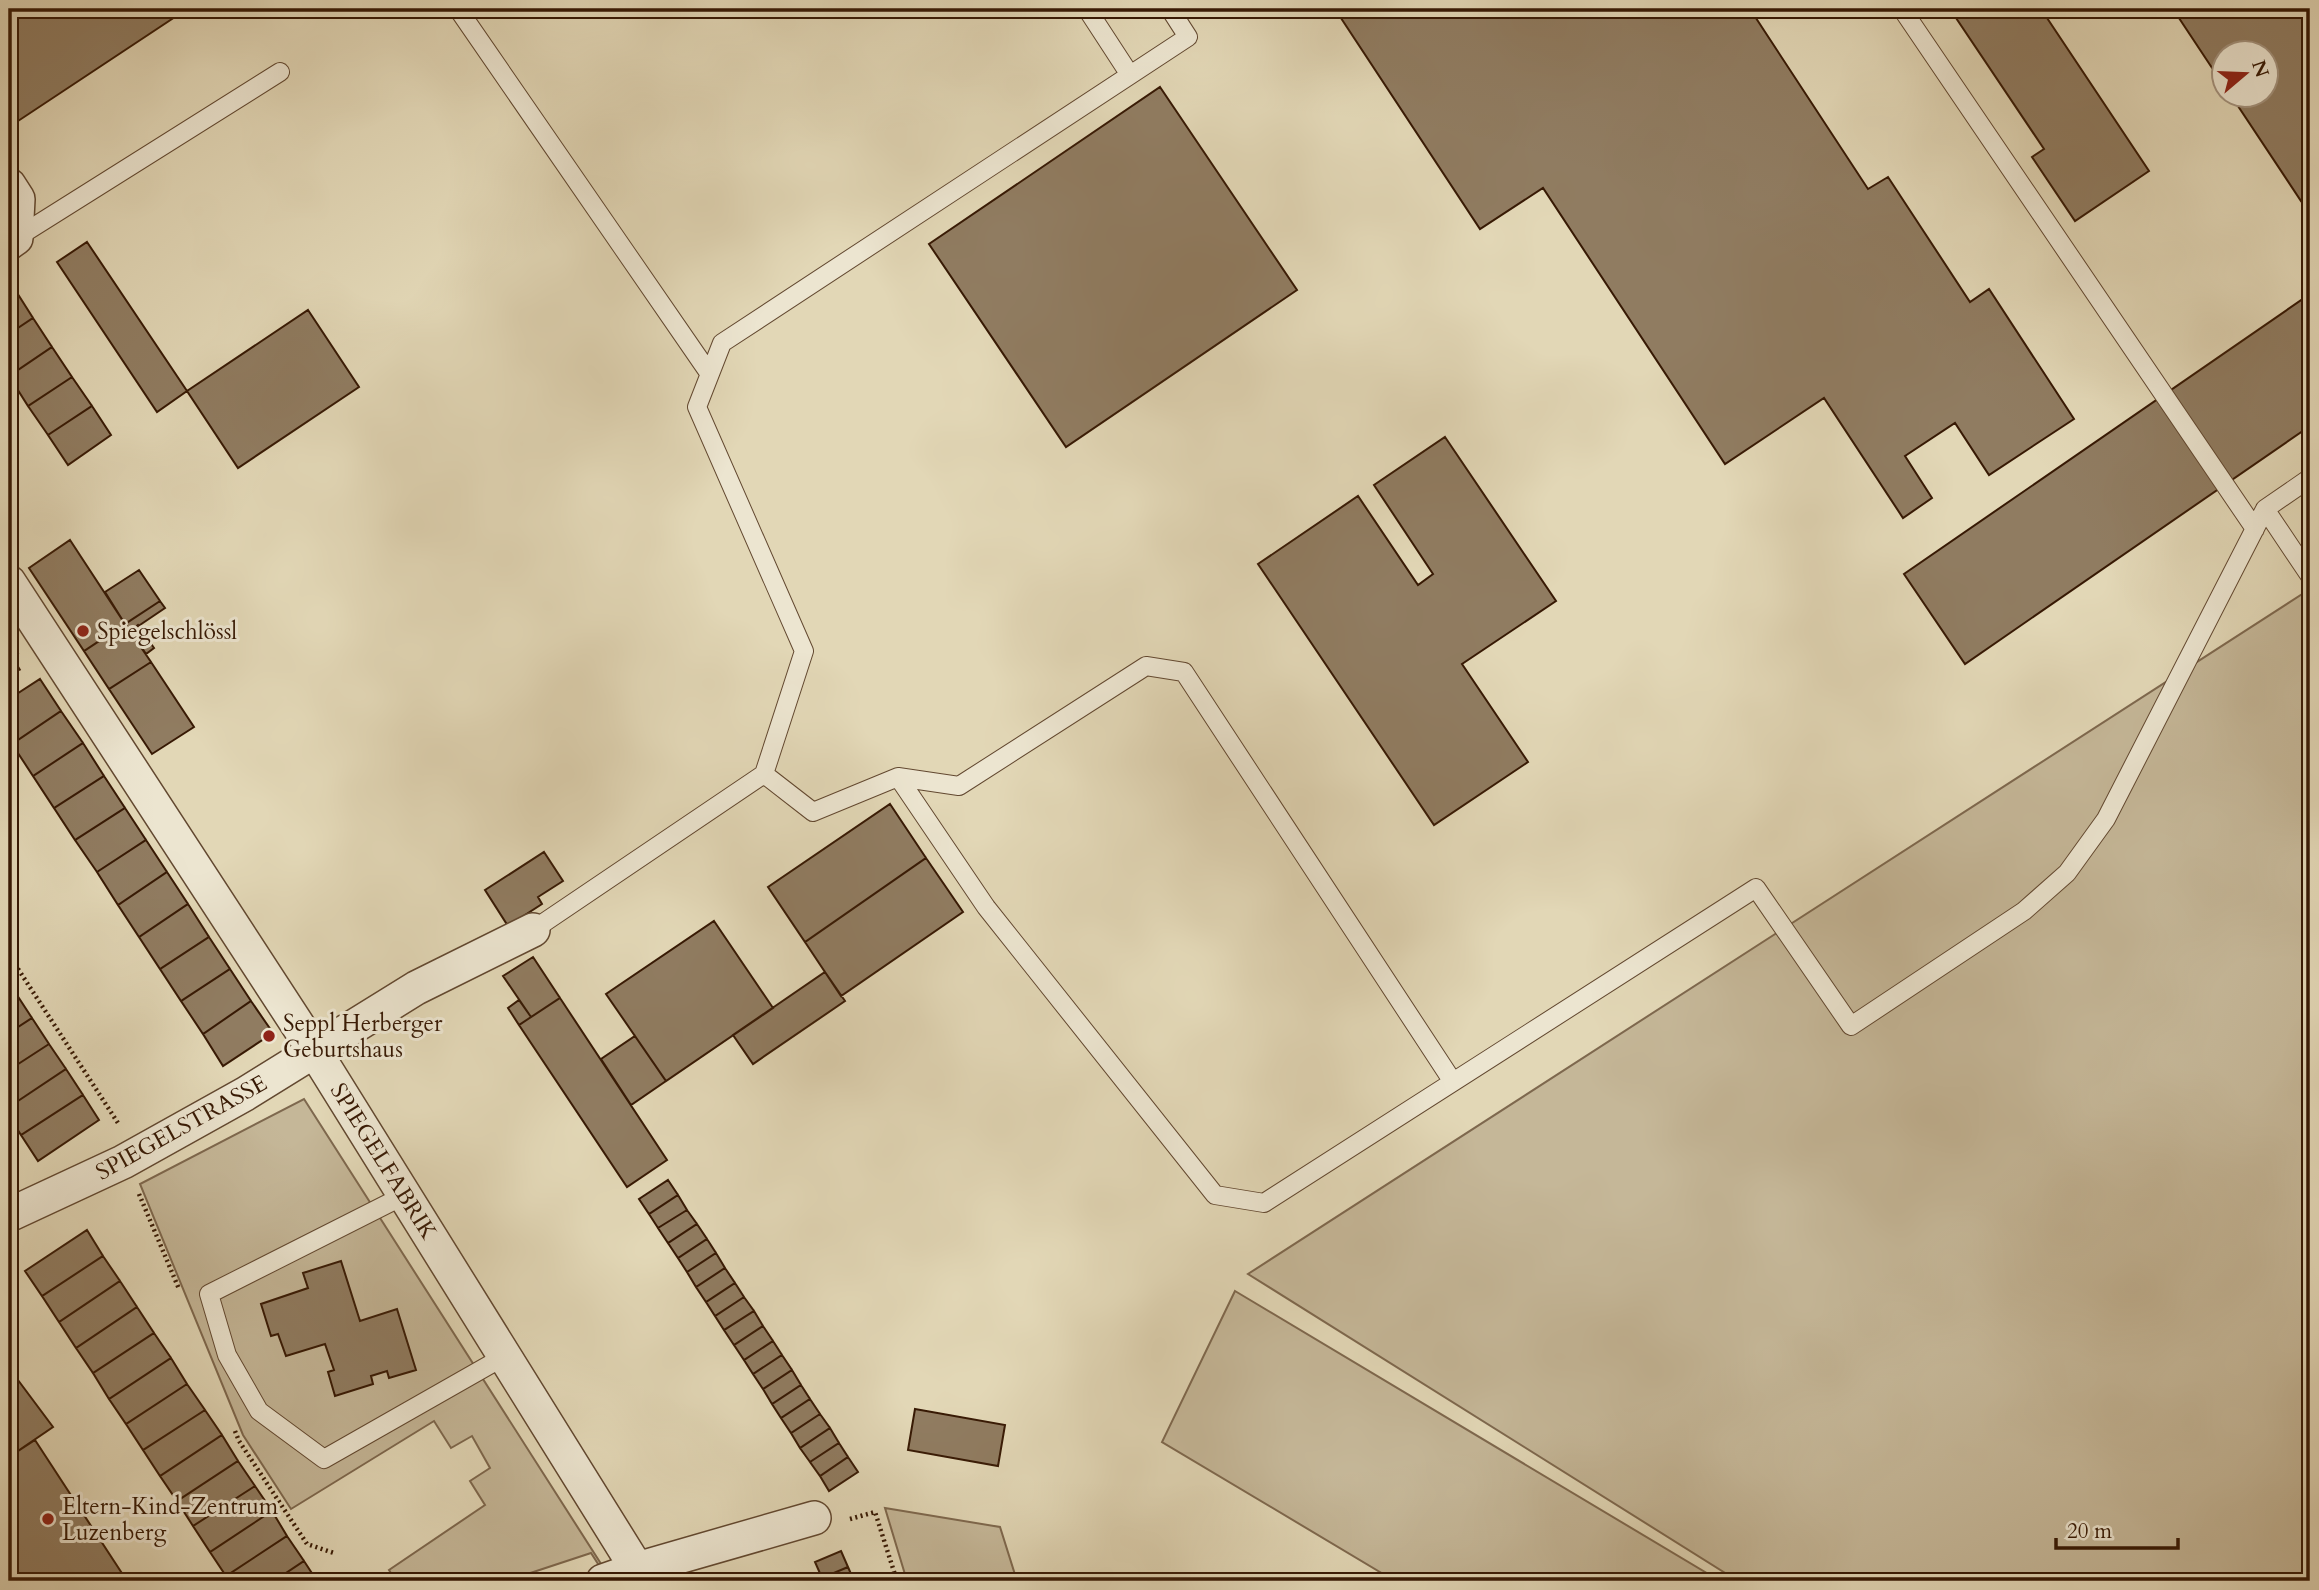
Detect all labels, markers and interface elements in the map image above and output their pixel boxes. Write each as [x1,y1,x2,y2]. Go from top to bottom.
north arrow [2210,38,2280,108]
text: N [2245,57,2275,81]
place label: Spiegelschlössl [97,616,237,647]
marker: Spiegelschlössl [75,623,91,639]
place label: Seppl Herberger Geburtshaus [283,1008,443,1065]
marker: Seppl Herberger Geburtshaus [261,1028,277,1044]
street label: SPIEGELSTRASSE [90,1067,272,1187]
street label: SPIEGELFABRIK [323,1077,445,1246]
place label: Eltern-Kind-Zentrum Luzenberg [62,1491,279,1548]
scale bar [2056,1506,2179,1550]
marker: Eltern-Kind-Zentrum Luzenberg [40,1511,56,1527]
text: 20 m [2067,1517,2112,1546]

